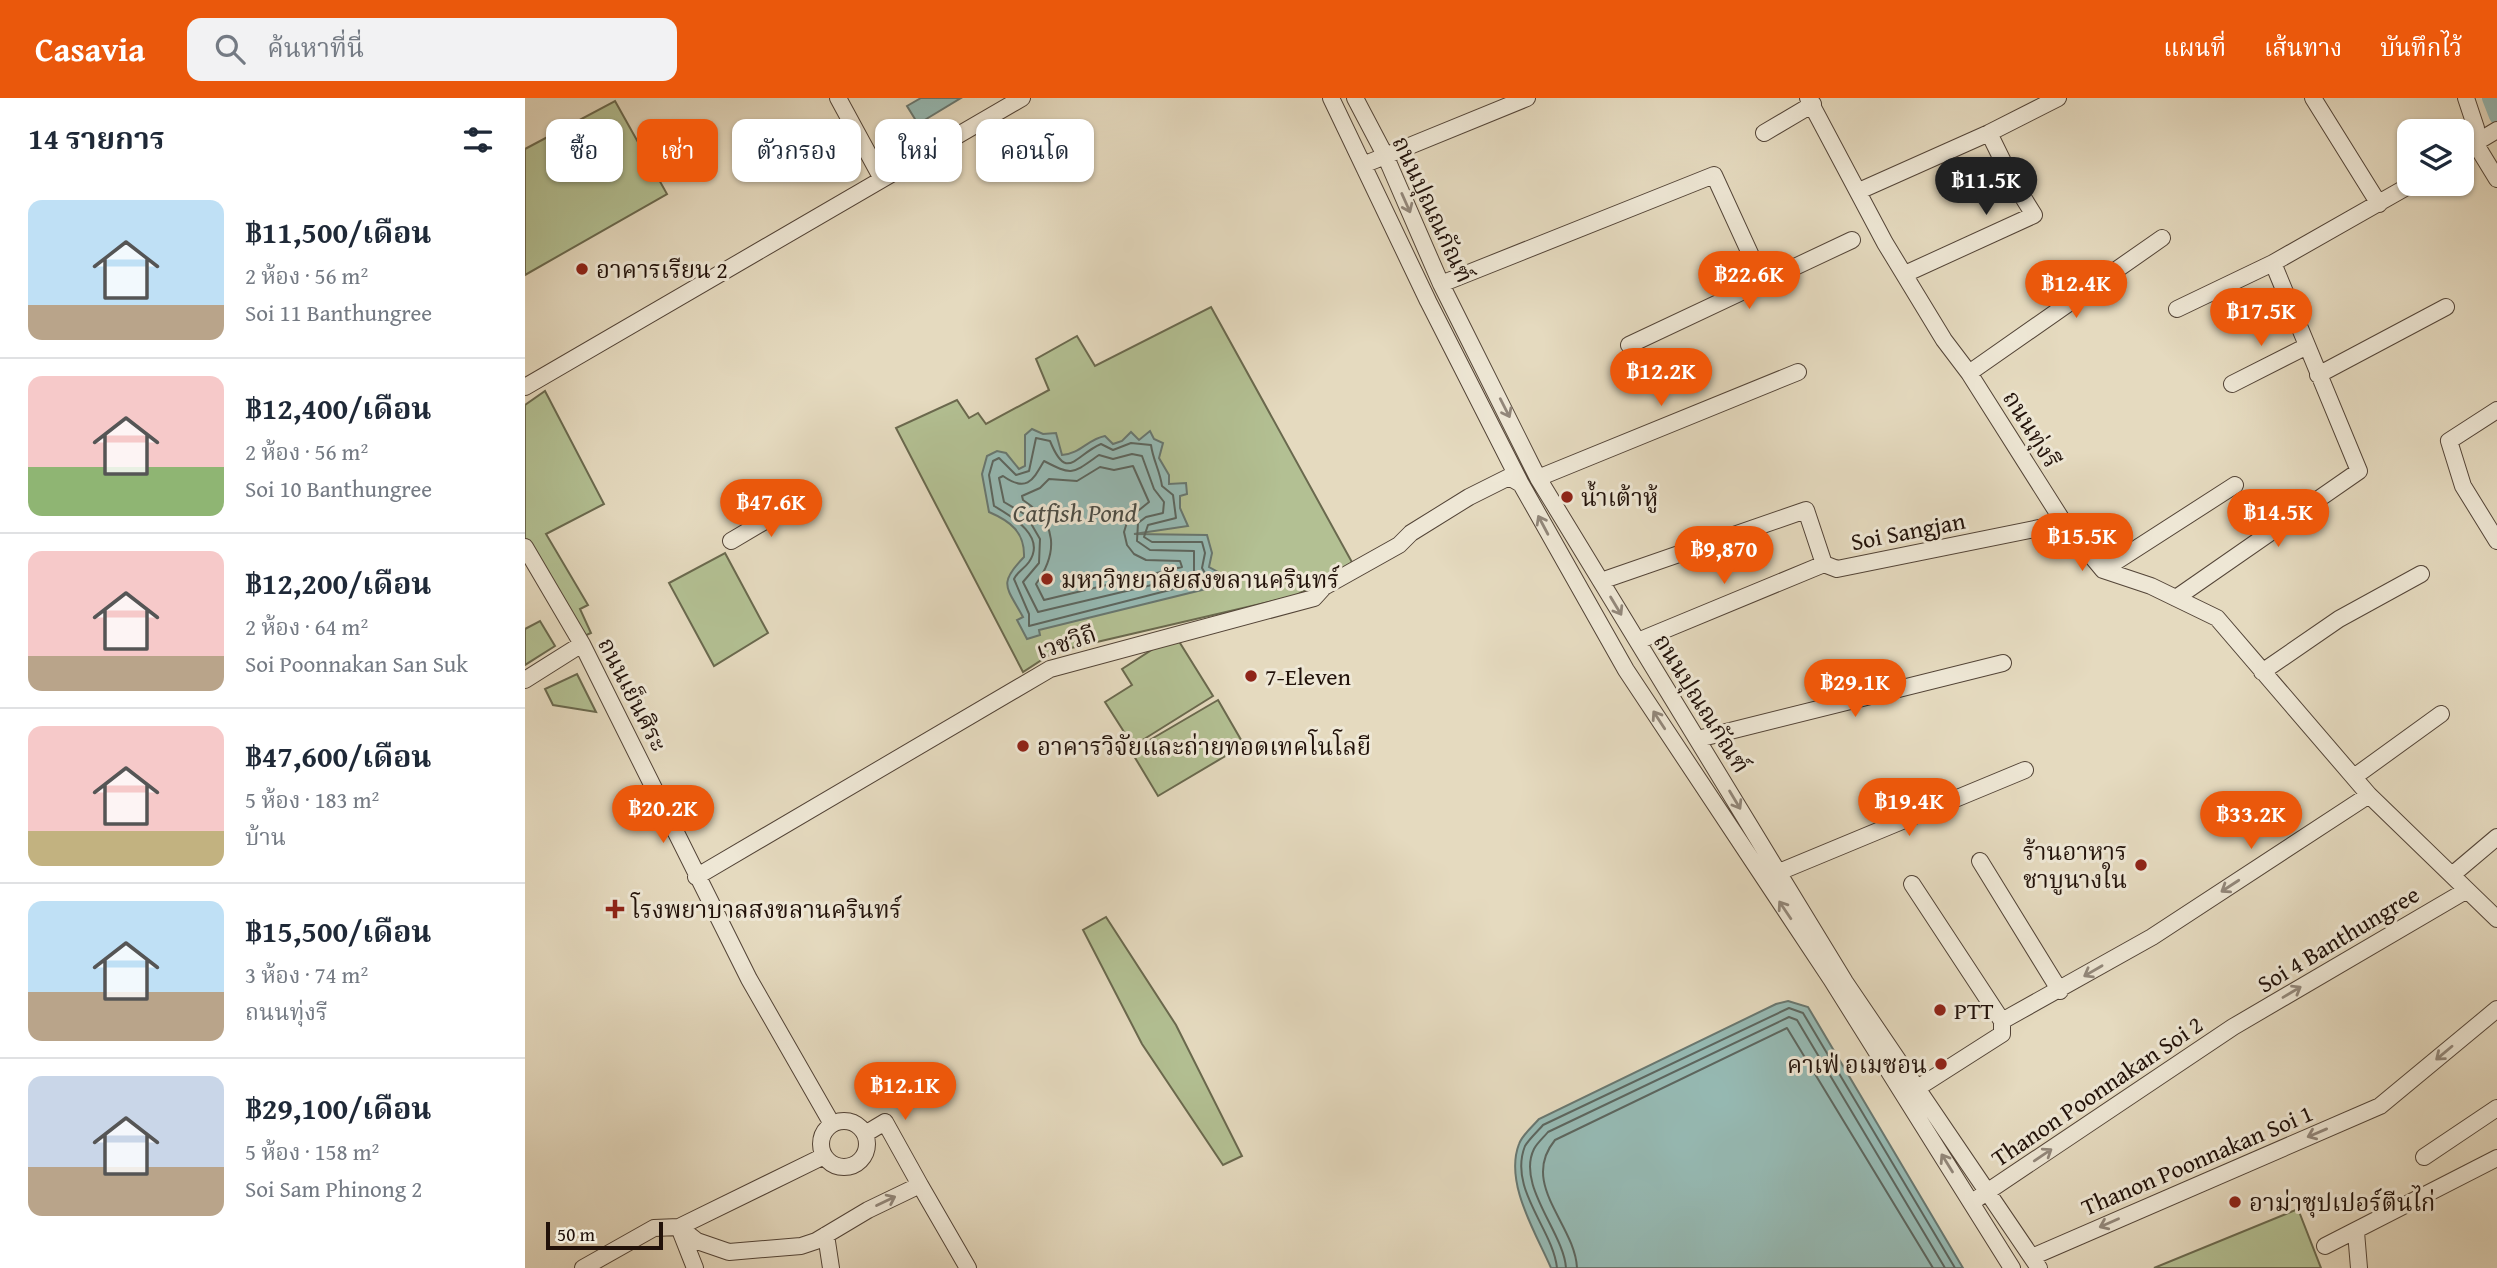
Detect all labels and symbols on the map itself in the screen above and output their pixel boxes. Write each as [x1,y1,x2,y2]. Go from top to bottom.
street label: ถนนปุณณกัณฑ์ [1384,130,1482,288]
pin: ฿11.5K [1929,158,2043,217]
one-way arrow [1400,192,1413,214]
place label: อาคารเรียน 2 [596,252,728,287]
pin: ฿22.6K [1692,252,1806,311]
pin: ฿12.4K [2019,260,2133,320]
marker: อาคารเรียน 2 [574,261,590,277]
pin: ฿17.5K [2204,288,2318,348]
pin: ฿12.2K [1604,348,1718,408]
street label: ถนนทุ่งรี [1994,383,2070,475]
one-way arrow [1499,397,1512,418]
pin: ฿47.6K [714,480,828,539]
place label: น้ำเต้าหู้ [1581,480,1658,515]
marker: น้ำเต้าหู้ [1559,489,1575,505]
pin: ฿14.5K [2221,490,2335,549]
water label: Catfish Pond [1013,493,1137,532]
street label: Soi Sangjan [1848,503,1969,559]
pin: ฿15.5K [2025,514,2139,573]
one-way arrow [1535,515,1549,535]
pin: ฿9,870 [1667,526,1781,586]
place label: มหาวิทยาลัยสงขลานครินทร์ [1061,562,1340,597]
marker: มหาวิทยาลัยสงขลานครินทร์ [1039,571,1055,587]
one-way arrow [1609,596,1624,615]
street label: เวชวิถี [1031,616,1101,668]
street label: ถนนปุณณกัณฑ์ [1645,626,1759,780]
street label: ถนนเย็นศิระ [589,631,677,757]
place label: 7-Eleven [1265,659,1352,694]
pin: ฿29.1K [1798,660,1912,719]
marker: 7-Eleven [1243,668,1259,684]
one-way arrow [1652,711,1666,730]
place label: อาคารวิจัยและถ่ายทอดเทคโนโลยี [1037,729,1371,764]
marker: อาคารวิจัยและถ่ายทอดเทคโนโลยี [1015,738,1031,754]
pin: ฿19.4K [1852,778,1966,838]
pin: ฿20.2K [606,786,720,845]
one-way arrow [1728,790,1742,810]
pin: ฿33.2K [2194,792,2308,851]
place label: ร้านอาหาร ชาบูนางใน [2023,834,2127,897]
marker: ร้านอาหาร ชาบูนางใน [2133,857,2149,873]
street label: Soi 4 Banthungree [2250,877,2426,1001]
one-way arrow [2221,879,2240,894]
place label: โรงพยาบาลสงขลานครินทร์ [630,892,902,927]
marker: โรงพยาบาลสงขลานครินทร์ [605,899,625,919]
one-way arrow [1777,901,1792,920]
one-way arrow [2084,964,2104,978]
one-way arrow [2281,984,2301,998]
place label: PTT [1954,993,1994,1028]
marker: PTT [1932,1002,1948,1018]
street label: Thanon Poonnakan Soi 2 [1984,1007,2210,1175]
one-way arrow [2436,1045,2454,1060]
place label: คาเฟ่ อเมซอน [1787,1047,1927,1082]
marker: คาเฟ่ อเมซอน [1933,1056,1949,1072]
pin: ฿12.1K [848,1062,962,1122]
street label: Thanon Poonnakan Soi 1 [2076,1095,2318,1225]
one-way arrow [2307,1127,2329,1140]
one-way arrow [2033,1148,2053,1162]
one-way arrow [1939,1154,1953,1174]
place label: อาม่าซุปเปอร์ตีนไก่ [2249,1185,2436,1220]
one-way arrow [875,1194,896,1208]
marker: อาม่าซุปเปอร์ตีนไก่ [2227,1194,2243,1210]
one-way arrow [2099,1218,2120,1231]
scale bar [546,1219,663,1251]

